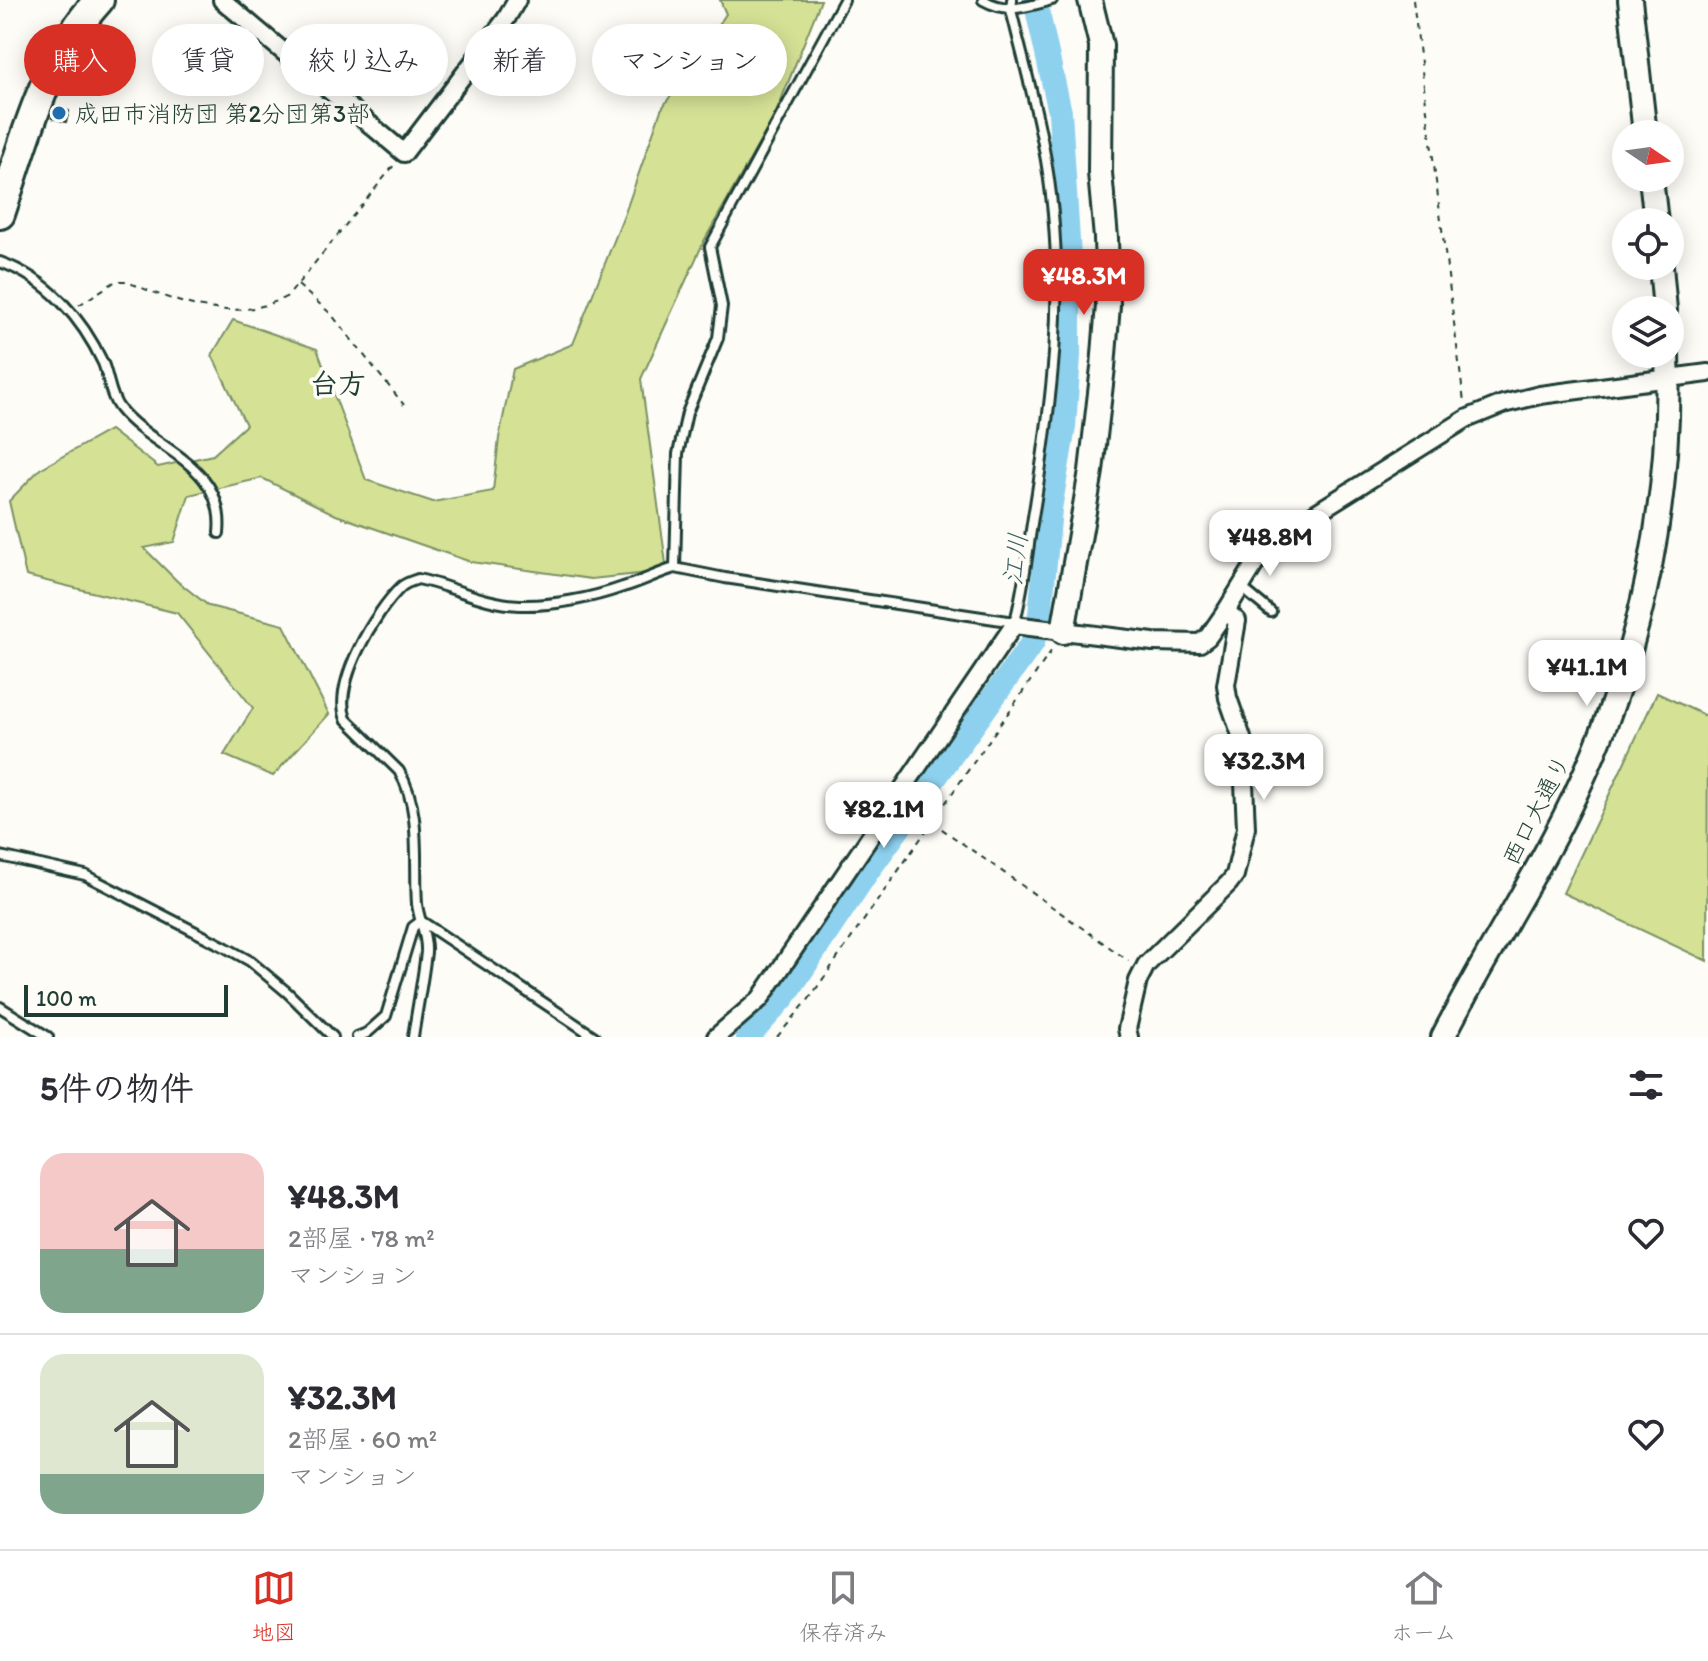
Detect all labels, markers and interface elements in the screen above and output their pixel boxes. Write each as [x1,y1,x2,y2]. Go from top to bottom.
chip: 購入 [24,24,136,96]
chip: 賃貸 [152,24,264,96]
chip: 絞り込み [280,24,448,96]
chip: 新着 [464,24,576,96]
chip: マンション [592,24,787,96]
place label: 成田市消防団 第2分団第3部 [75,99,370,128]
marker: 成田市消防団 第2分団第3部 [50,104,68,122]
north arrow [1612,120,1684,192]
map controls [1612,120,1684,368]
button: locate [1612,208,1684,280]
pin: ¥48.3M [1019,249,1149,317]
text: ¥48.3M [1041,259,1127,291]
button: layers [1612,296,1684,368]
district label: 台方 [310,366,366,400]
pin: ¥48.8M [1205,510,1335,578]
text: ¥48.8M [1227,520,1313,552]
water label: 江川 [996,531,1034,587]
pin: ¥41.1M [1522,640,1652,708]
text: ¥41.1M [1546,650,1628,682]
pin: ¥32.3M [1199,734,1329,802]
text: ¥32.3M [1222,744,1306,776]
street label: 西口大通り [1496,750,1576,870]
pin: ¥82.1M [819,782,949,850]
text: ¥82.1M [843,792,925,824]
scale bar [24,981,228,1017]
text: 100 m [36,985,97,1012]
icon: filters [1624,1063,1668,1107]
text: 5件の物件 [40,1068,194,1109]
text: ¥48.3M [288,1176,400,1217]
icon: home [104,1185,200,1281]
icon: heart [1624,1211,1668,1255]
text: 2部屋 · 78 m² [288,1222,435,1254]
text: マンション [288,1259,417,1291]
text: ¥32.3M [288,1377,397,1418]
icon: home [104,1386,200,1482]
icon: heart [1624,1412,1668,1456]
text: 2部屋 · 60 m² [288,1423,437,1455]
text: マンション [288,1460,417,1492]
tab: 地図 [252,1566,296,1646]
tab: 保存済み [799,1566,887,1646]
tab: ホーム [1391,1566,1456,1646]

